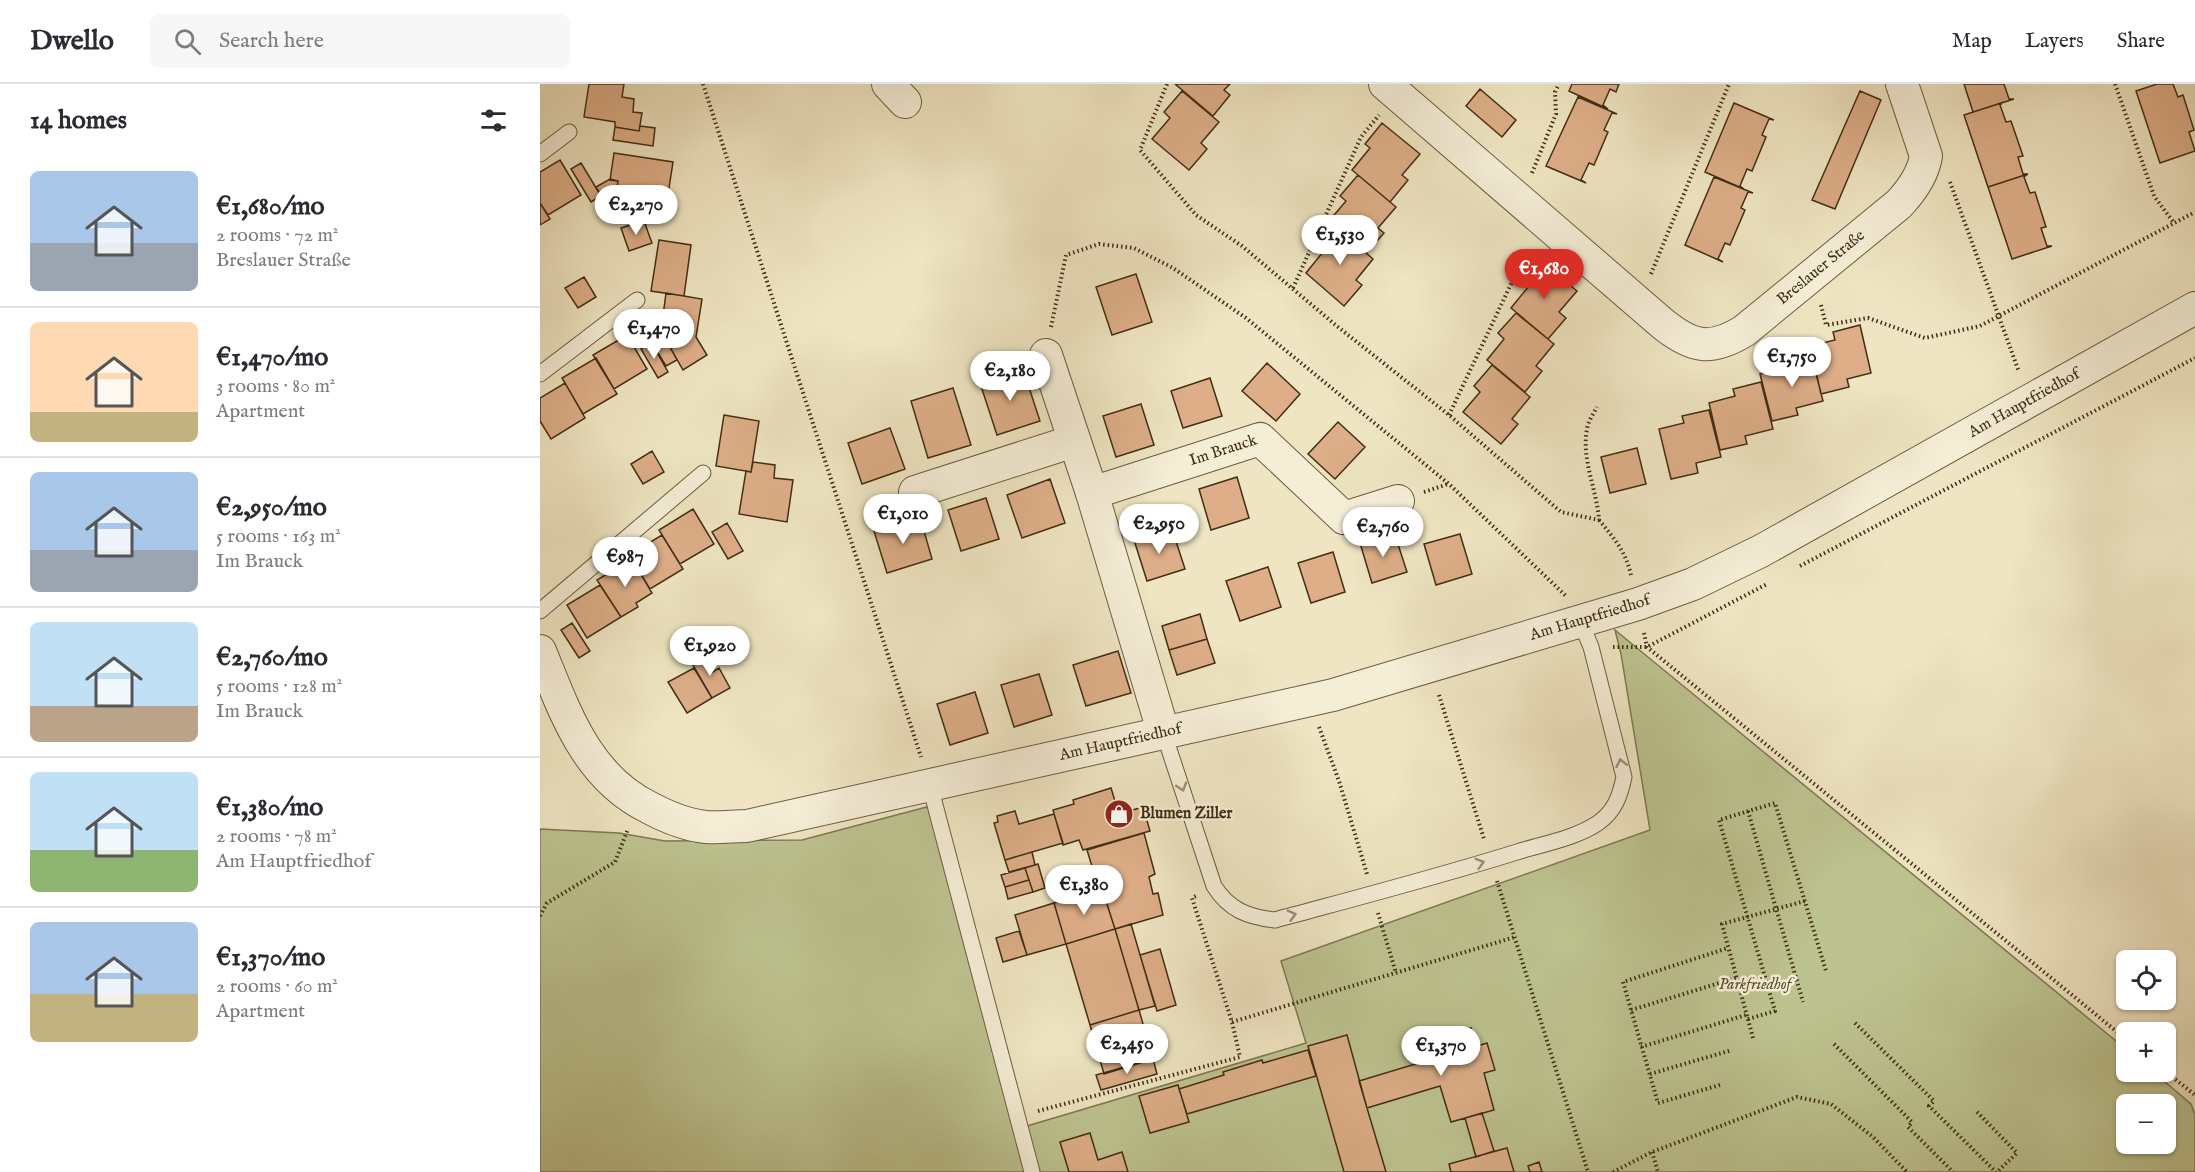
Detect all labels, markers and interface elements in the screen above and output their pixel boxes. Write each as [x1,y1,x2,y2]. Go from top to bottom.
search box [150,14,570,68]
text: Dwello [30,24,114,59]
icon: search [171,25,204,58]
text: Search here [219,27,324,55]
text: Map [1952,28,1992,55]
text: Layers [2025,28,2084,55]
text: Share [2117,28,2165,55]
text: 14 homes [30,104,127,137]
icon: filters [477,104,510,137]
pin: €2,270 [587,185,685,236]
text: €1,680/mo [216,190,325,223]
text: €2,270 [609,192,663,217]
icon: home [78,195,150,267]
pin: €1,530 [1291,215,1389,266]
text: €1,530 [1315,222,1365,247]
text: 2 rooms · 72 m² [216,223,338,248]
street label: Breslauer Straße [1773,226,1869,310]
text: Breslauer Straße [216,248,351,273]
pin: €1,680 [1495,249,1593,300]
text: €1,680 [1519,256,1569,281]
pin: €1,470 [605,309,703,360]
text: €1,470 [627,316,681,341]
pin: €1,750 [1743,337,1841,388]
text: €1,470/mo [216,341,328,374]
text: €1,750 [1767,344,1817,369]
icon: home [78,346,150,418]
pin: €2,180 [961,351,1059,402]
text: €2,180 [984,358,1036,383]
street label: Am Hauptfriedhof [1964,363,2086,443]
text: 3 rooms · 80 m² [216,374,335,399]
text: Apartment [216,399,305,424]
street label: Im Brauck [1187,430,1260,471]
text: €2,950/mo [216,491,327,524]
pin: €1,010 [854,494,952,545]
icon: home [78,496,150,568]
text: €1,010 [877,501,929,526]
pin: €2,950 [1110,504,1208,555]
pin: €2,760 [1334,507,1432,558]
text: €2,950 [1133,511,1185,536]
text: €2,760 [1357,514,1410,539]
text: 5 rooms · 163 m² [216,524,341,549]
pin: €987 [589,537,661,588]
text: €987 [606,544,644,569]
text: Im Brauck [216,549,303,574]
street label: Am Hauptfriedhof [1527,589,1656,646]
pin: €1,920 [661,626,759,677]
text: €1,920 [684,633,736,658]
text: €2,760/mo [216,641,328,674]
icon: home [78,646,150,718]
text: 5 rooms · 128 m² [216,674,342,699]
text: Im Brauck [216,699,303,724]
street label: Am Hauptfriedhof [1057,718,1187,766]
one-way arrow [1616,758,1629,768]
one-way arrow [1174,781,1187,792]
text: €1,380/mo [216,791,323,824]
icon: home [78,796,150,868]
shop icon: Blumen Ziller [1103,798,1135,830]
place label: Blumen Ziller [1140,804,1232,824]
text: 2 rooms · 78 m² [216,824,337,849]
text: Am Hauptfriedhof [216,849,371,874]
one-way arrow [1474,858,1484,870]
pin: €1,380 [1035,865,1133,916]
text: €1,380 [1059,872,1109,897]
one-way arrow [1286,910,1296,922]
text: €1,370/mo [216,941,325,974]
icon: home [78,946,150,1018]
map controls [2116,950,2176,1154]
button: locate [2116,950,2176,1010]
text: 2 rooms · 60 m² [216,974,338,999]
park label: Parkfriedhof [1719,975,1796,995]
text: Apartment [216,999,305,1024]
button: + [2116,1022,2176,1082]
pin: €2,450 [1078,1024,1176,1075]
pin: €1,370 [1392,1026,1490,1077]
text: €2,450 [1100,1031,1154,1056]
text: €1,370 [1415,1033,1467,1058]
button: − [2116,1094,2176,1154]

